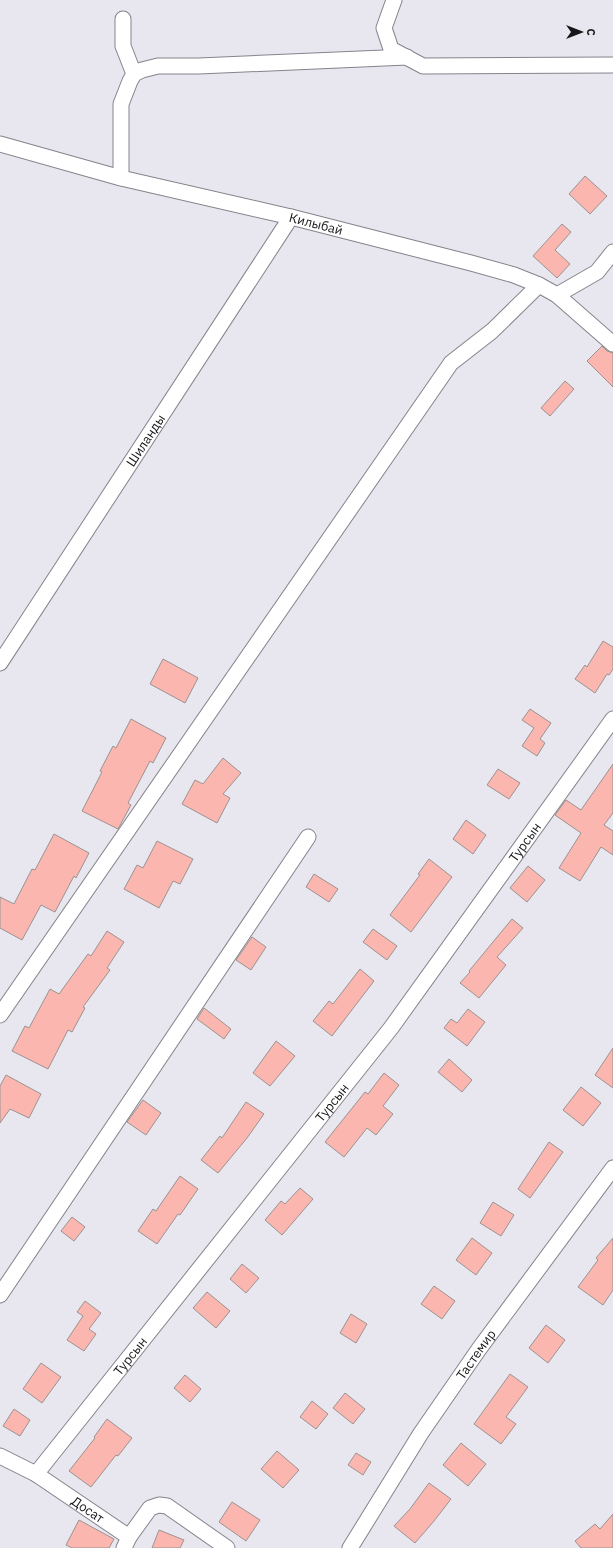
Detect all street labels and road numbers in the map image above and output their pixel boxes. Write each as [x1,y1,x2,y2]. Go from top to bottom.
street label: Килыбай [287,209,345,239]
street label: Шиланды [122,411,169,470]
street label: Турсын [505,819,545,865]
street label: Турсын [312,1080,353,1125]
street label: Тастемир [453,1326,500,1383]
street label: Турсын [110,1333,151,1379]
street label: Досат [68,1492,107,1527]

